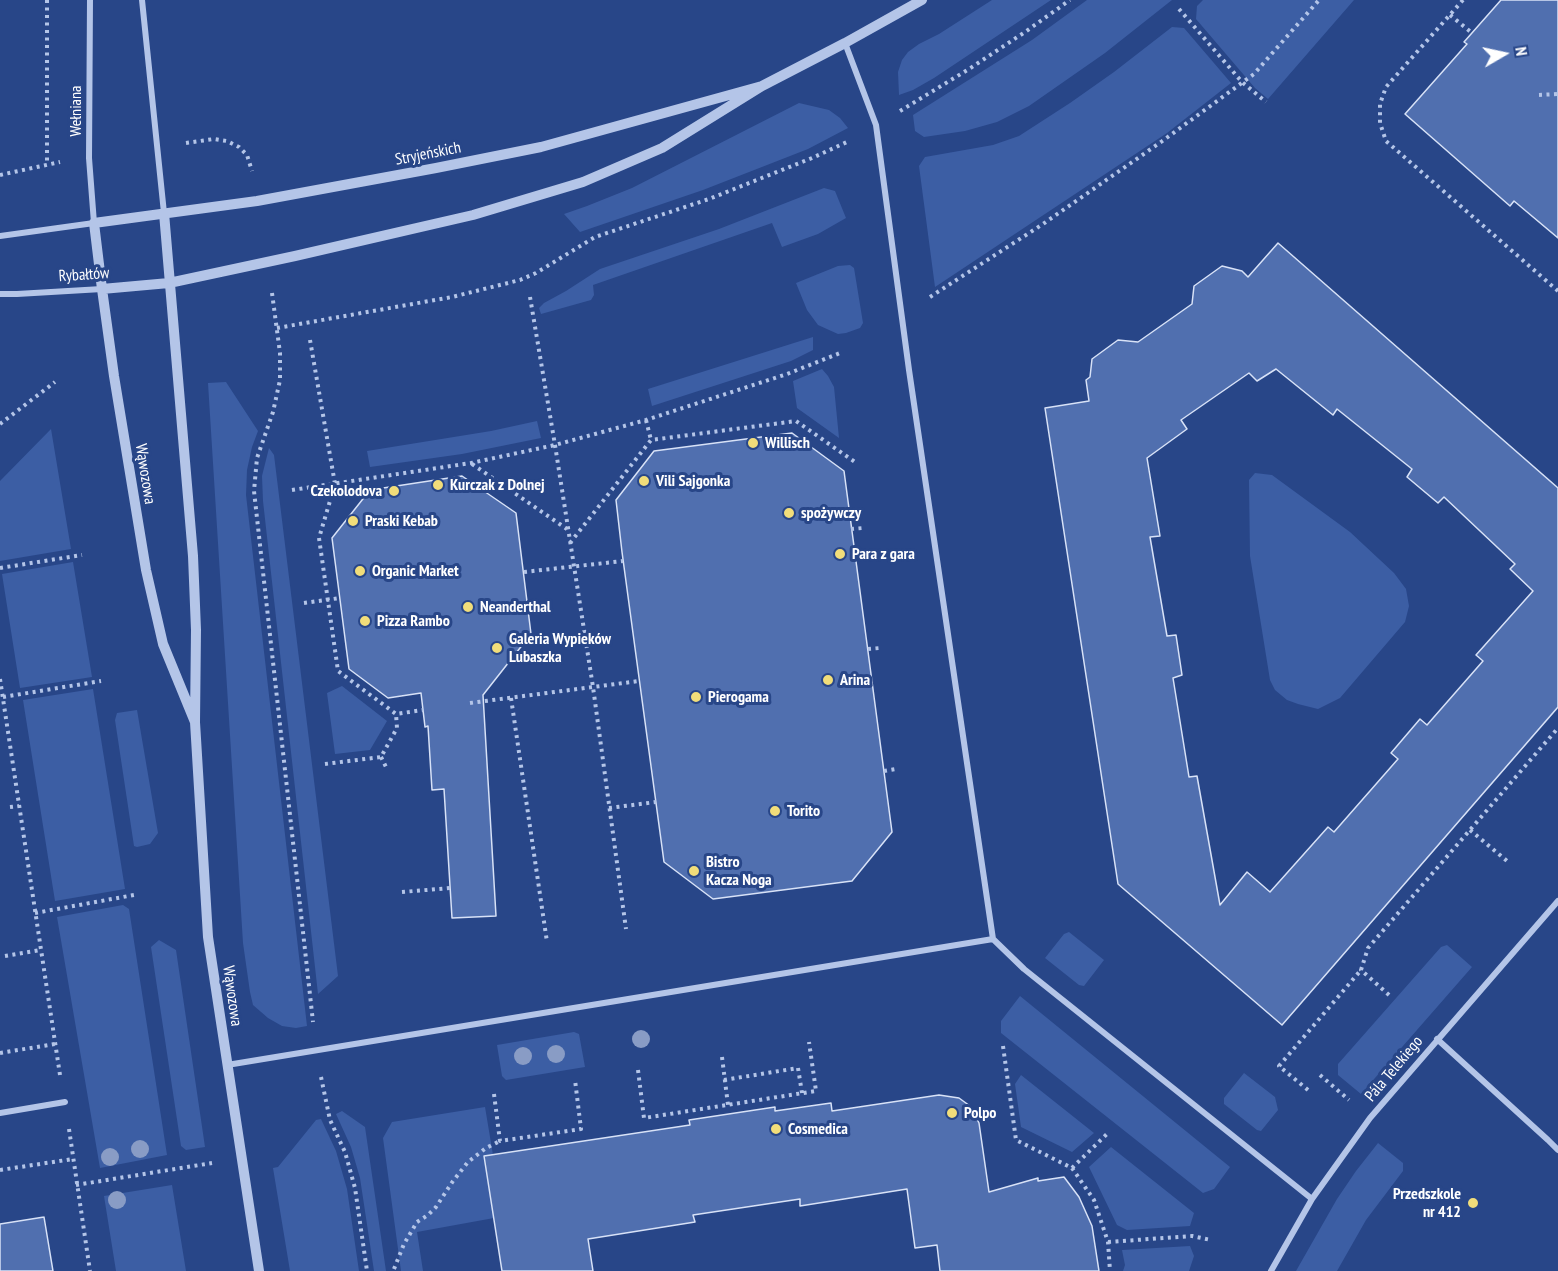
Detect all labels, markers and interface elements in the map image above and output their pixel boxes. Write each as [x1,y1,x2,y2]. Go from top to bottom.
north arrow [1474,24,1534,84]
text: N [1511,45,1532,57]
street label: Wełniana [66,86,86,136]
street label: Stryjeńskich [394,138,462,170]
street label: Rybałtów [58,264,110,286]
place label: Willisch [765,433,810,453]
marker: Willisch [746,436,760,450]
street label: Wąwozowa [131,442,159,506]
place label: Vili Sajgonka [656,471,730,491]
marker: Vili Sajgonka [637,474,651,488]
place label: Kurczak z Dolnej [450,475,545,495]
marker: Kurczak z Dolnej [431,478,445,492]
place label: Czekolodova [310,481,382,501]
marker: Czekolodova [387,484,401,498]
place label: spożywczy [801,503,861,523]
marker: spożywczy [782,506,796,520]
place label: Praski Kebab [365,511,438,531]
marker: Praski Kebab [346,514,360,528]
place label: Para z gara [852,544,915,564]
marker: Para z gara [833,547,847,561]
place label: Organic Market [372,561,459,581]
marker: Organic Market [353,564,367,578]
place label: Neanderthal [480,597,551,617]
marker: Neanderthal [461,600,475,614]
place label: Pizza Rambo [377,611,450,631]
marker: Pizza Rambo [358,614,372,628]
place label: Galeria Wypieków Lubaszka [509,629,611,667]
marker: Galeria Wypieków Lubaszka [490,641,504,655]
place label: Arina [840,670,870,690]
marker: Arina [821,673,835,687]
place label: Pierogama [708,687,769,707]
marker: Pierogama [689,690,703,704]
place label: Torito [787,801,820,821]
marker: Torito [768,804,782,818]
place label: Bistro Kacza Noga [706,852,772,890]
marker: Bistro Kacza Noga [687,864,701,878]
street label: Wąwozowa [218,965,246,1027]
street label: Pála Telekiego [1361,1032,1427,1106]
place label: Polpo [964,1103,996,1123]
marker: Polpo [945,1106,959,1120]
place label: Cosmedica [788,1119,848,1139]
marker: Cosmedica [769,1122,783,1136]
place label: Przedszkole nr 412 [1393,1184,1461,1222]
marker: Przedszkole nr 412 [1466,1196,1480,1210]

